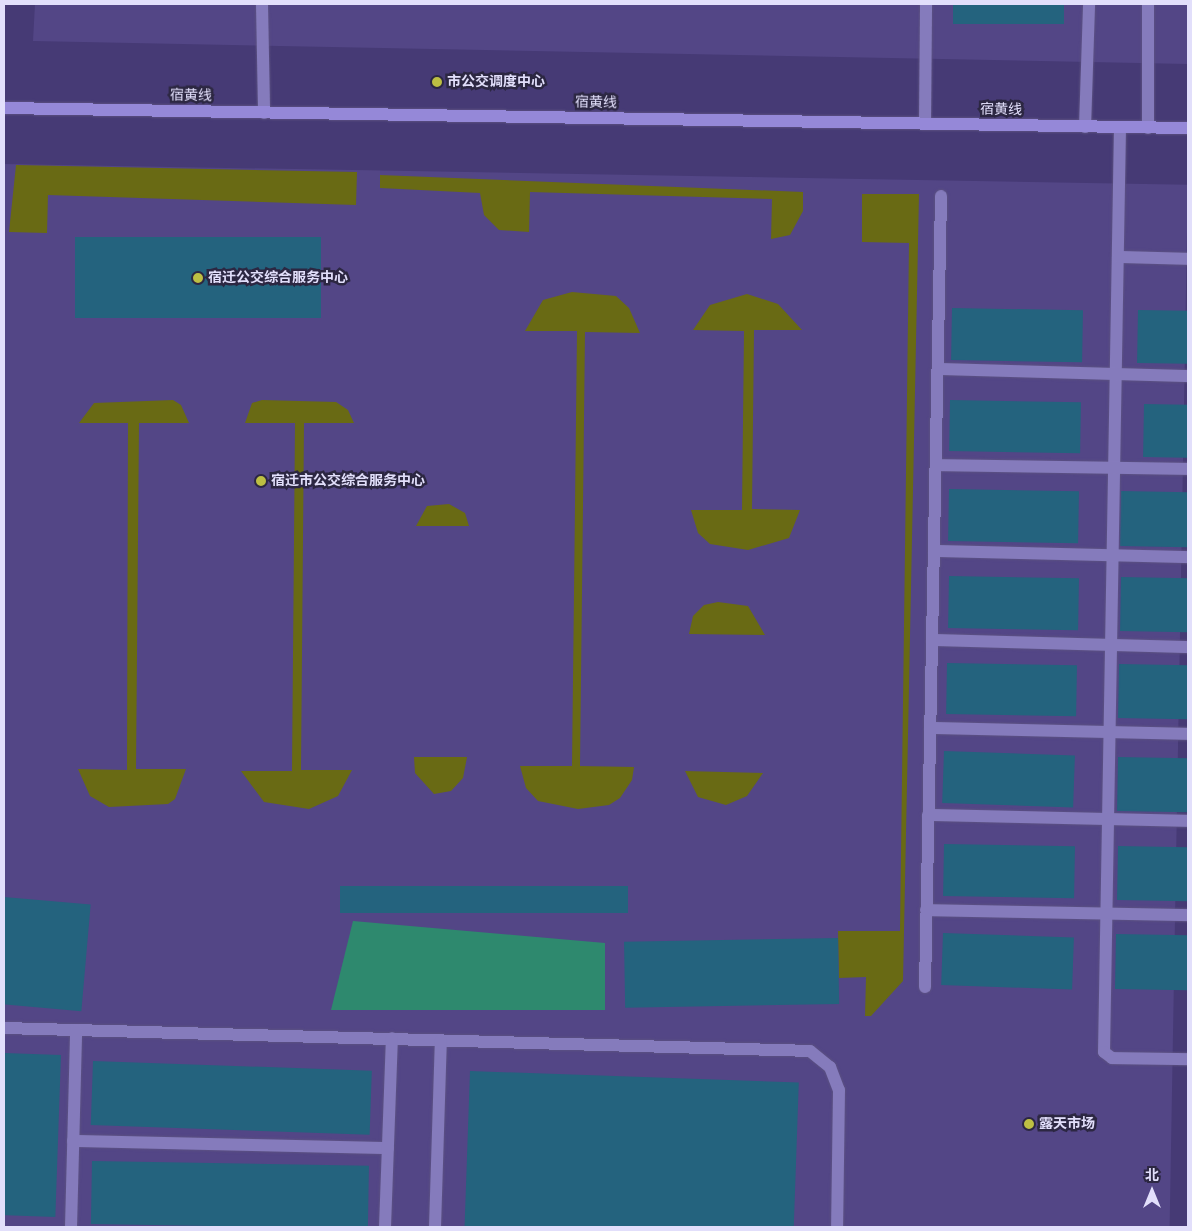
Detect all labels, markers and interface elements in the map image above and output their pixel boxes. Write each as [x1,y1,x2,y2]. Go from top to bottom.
place label: 市公交调度中心 [447,74,545,90]
marker: 市公交调度中心 [431,76,443,88]
street label: 宿黄线 [170,87,212,105]
street label: 宿黄线 [575,94,617,112]
street label: 宿黄线 [980,101,1022,119]
place label: 宿迁公交综合服务中心 [208,270,348,286]
marker: 宿迁公交综合服务中心 [192,272,204,284]
place label: 宿迁市公交综合服务中心 [271,473,425,489]
marker: 宿迁市公交综合服务中心 [255,475,267,487]
place label: 露天市场 [1039,1116,1095,1132]
marker: 露天市场 [1023,1118,1035,1130]
north arrow [1127,1166,1177,1216]
text: 北 [1145,1167,1159,1184]

